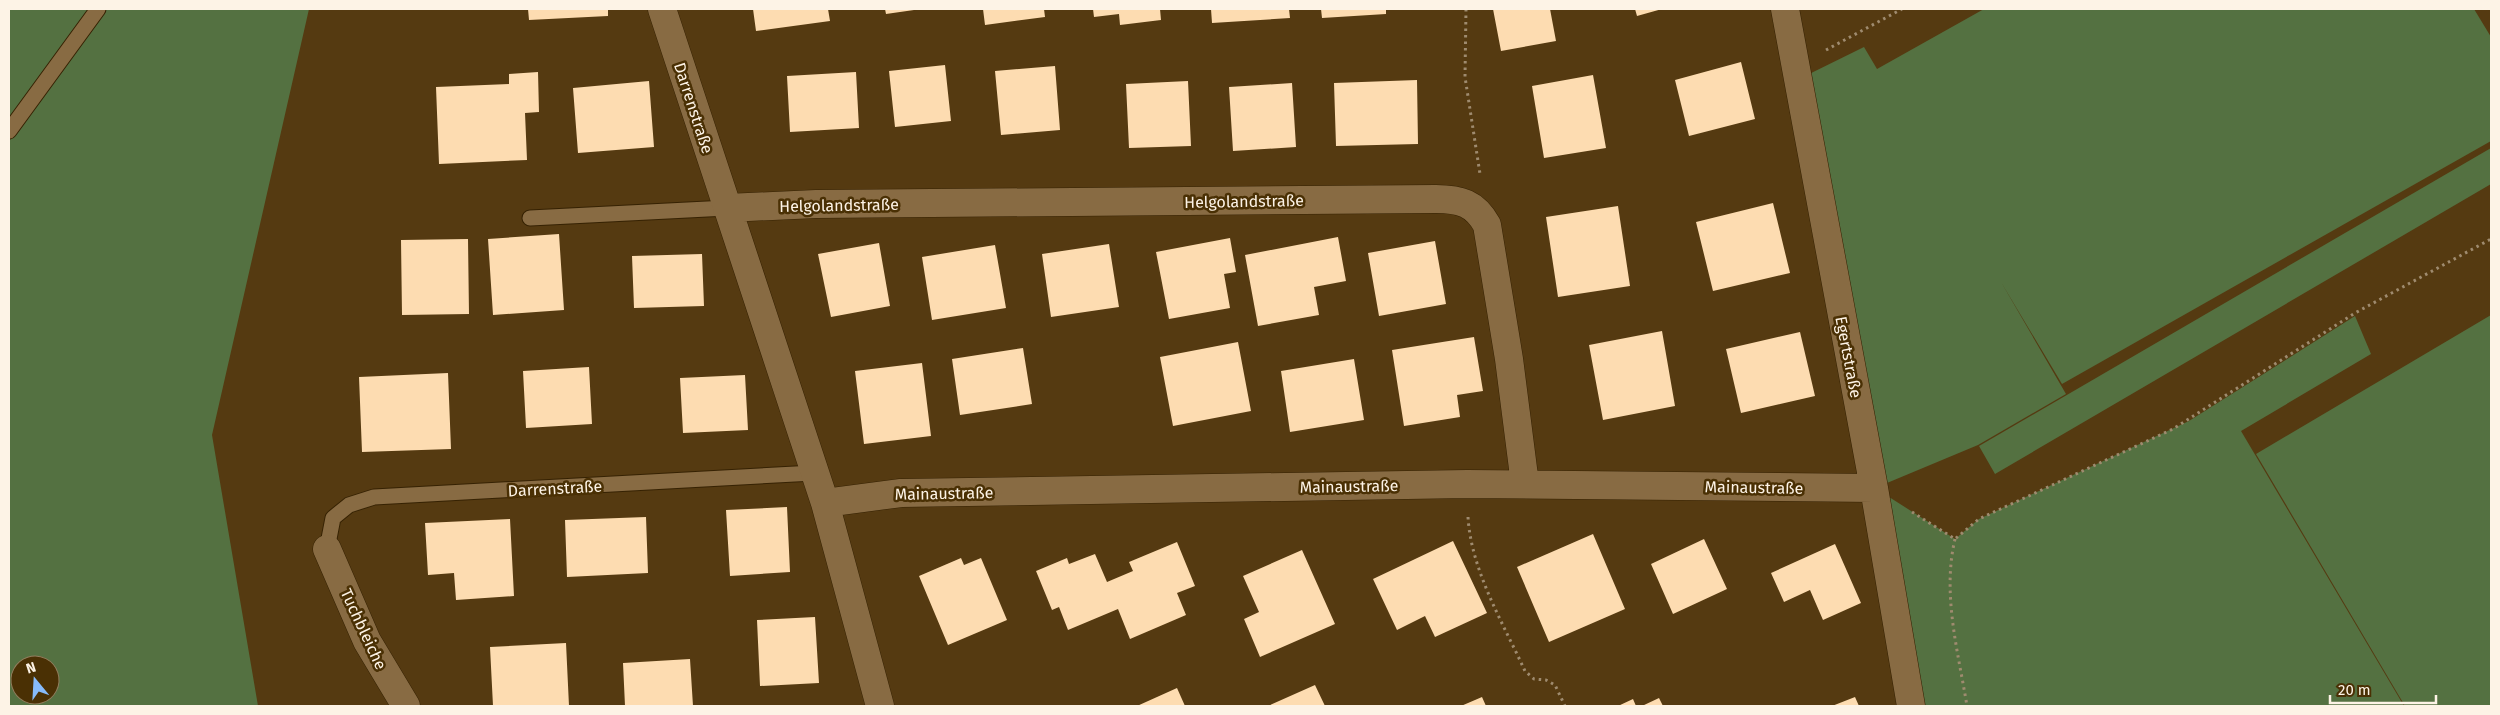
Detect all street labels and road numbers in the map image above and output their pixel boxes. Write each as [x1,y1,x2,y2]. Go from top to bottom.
street label: Darrenstraße [670,60,717,156]
street label: Helgolandstraße [1184,191,1304,212]
street label: Helgolandstraße [779,195,899,216]
street label: Egertstraße [1831,315,1866,400]
street label: Mainaustraße [1299,476,1399,497]
street label: Darrenstraße [507,477,603,500]
street label: Mainaustraße [1704,477,1804,498]
street label: Mainaustraße [894,483,994,504]
street label: Tuchbleiche [337,586,391,673]

